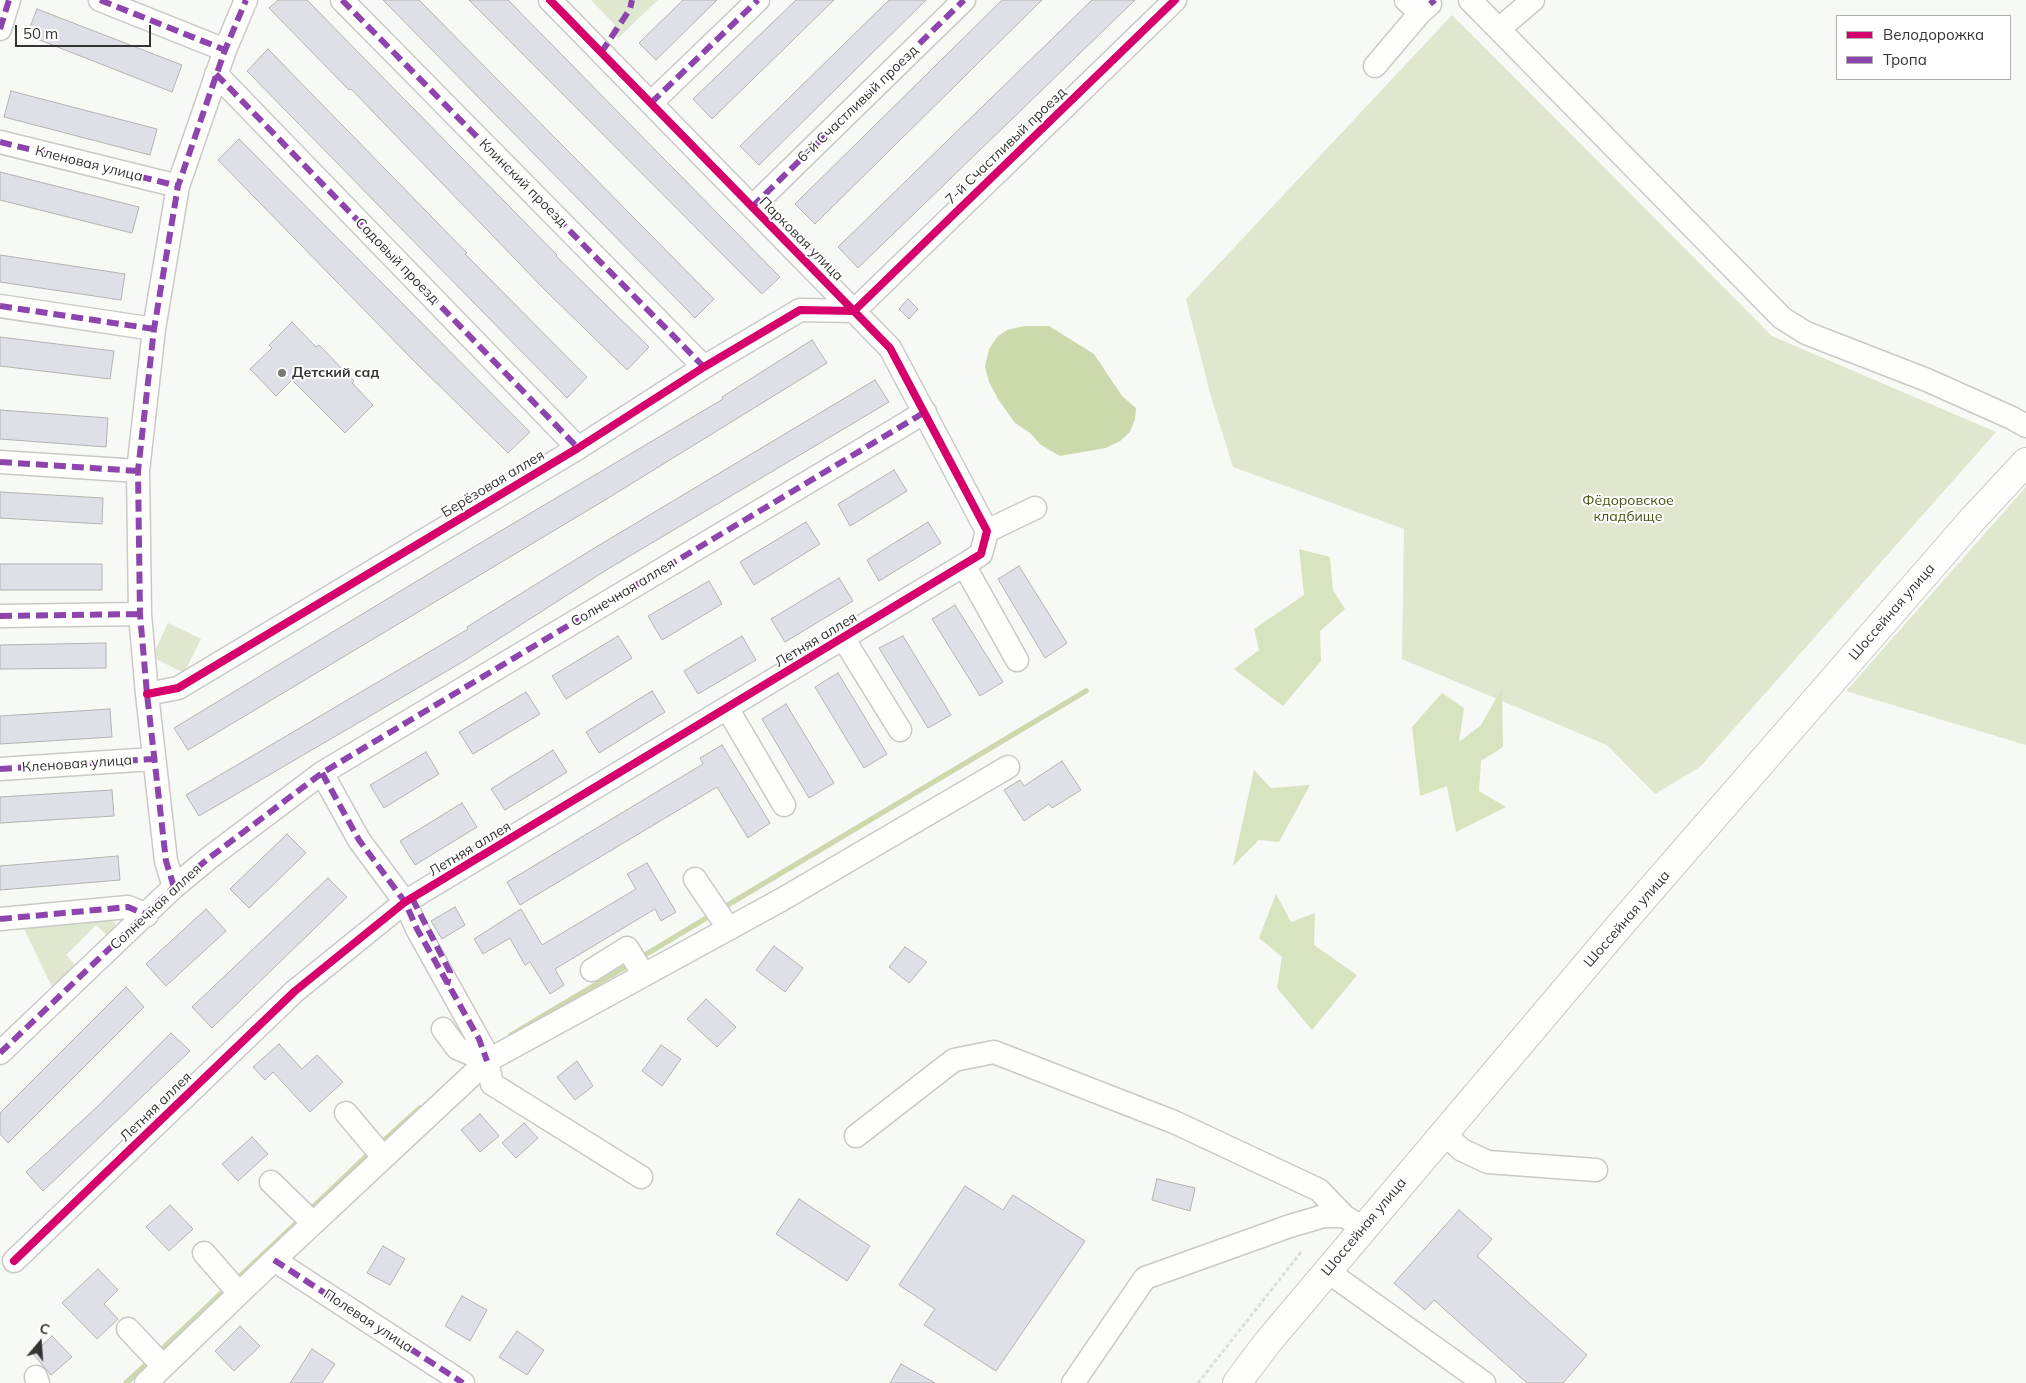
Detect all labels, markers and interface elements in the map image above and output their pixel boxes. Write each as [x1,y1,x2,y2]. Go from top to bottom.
scale bar [18,15,154,47]
legend [1836,15,2011,80]
text: 50 m [23,24,58,43]
text: Велодорожка [1883,25,1984,44]
street label: 6-й Счастливый проезд [794,42,922,166]
text: Тропа [1883,50,1927,69]
street label: 7-й Счастливый проезд [942,84,1070,208]
street label: Клинский проезд [475,135,571,231]
street label: Кленовая улица [34,143,144,185]
street label: Парковая улица [755,193,847,285]
street label: Садовый проезд [352,214,442,308]
place label: Детский сад [292,365,379,381]
marker: Детский сад [276,367,288,379]
street label: Берёзовая аллея [439,447,547,521]
park label: Фёдоровское кладбище [1582,493,1674,526]
street label: Солнечная аллея [568,555,678,631]
street label: Шоссейная улица [1845,560,1939,664]
street label: Летняя аллея [772,609,860,671]
street label: Кленовая улица [21,752,133,776]
street label: Летняя аллея [426,818,514,880]
street label: Солнечная аллея [107,861,205,953]
street label: Шоссейная улица [1580,867,1674,971]
street label: Летняя аллея [117,1069,195,1145]
street label: Шоссейная улица [1318,1175,1410,1279]
street label: Полевая улица [320,1286,416,1356]
north arrow [15,1318,65,1368]
text: С [37,1319,52,1339]

